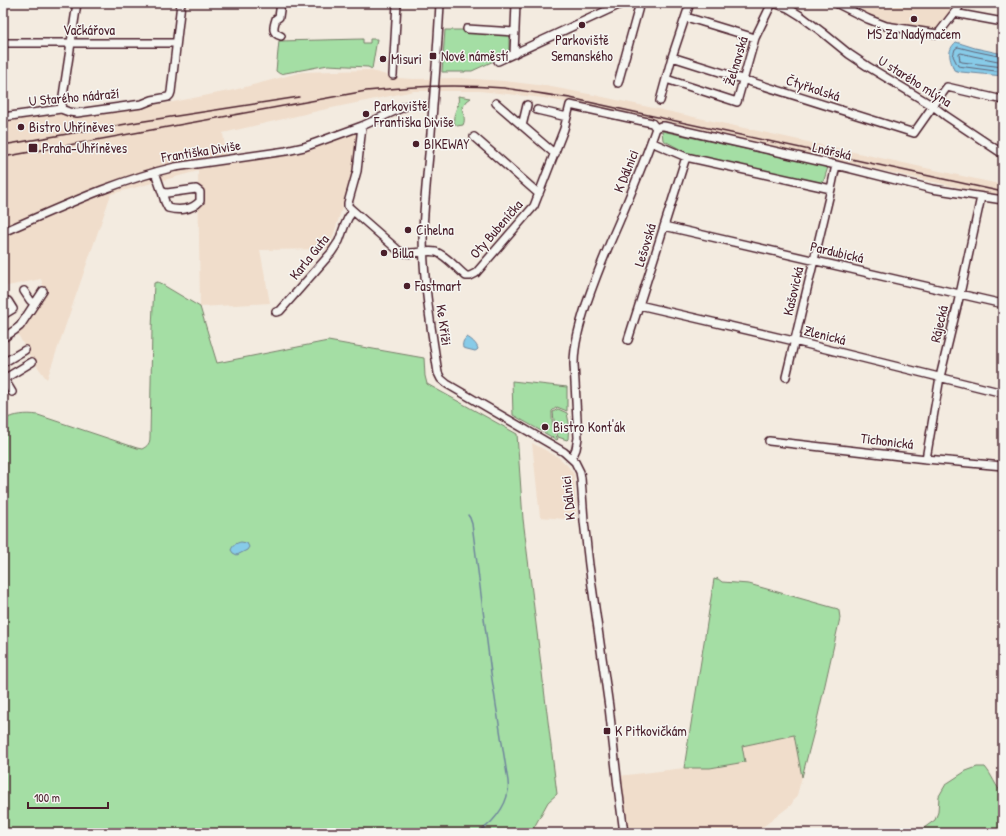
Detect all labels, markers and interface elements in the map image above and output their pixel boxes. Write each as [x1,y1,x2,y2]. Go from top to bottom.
marker: MŠ Za Nadýmačem [909,14,919,24]
street label: Vačkářova [63,20,116,39]
marker: Parkoviště Semanského [577,20,587,30]
place label: MŠ Za Nadýmačem [867,24,961,44]
place label: Parkoviště Semanského [551,30,613,65]
street label: Želnavská [719,33,752,88]
place label: Nové náměstí [441,46,509,65]
place label: Misuri [391,49,422,68]
street label: U starého mlýna [874,50,956,112]
marker: Nové náměstí [428,51,438,61]
marker: Misuri [378,54,388,64]
street label: Čtyřkolská [783,70,843,106]
street label: U Starého nádraží [28,83,120,110]
place label: Parkoviště Františka Diviše [373,96,454,131]
marker: Parkoviště Františka Diviše [361,109,371,119]
place label: Bistro Uhříněves [29,117,114,136]
marker: Bistro Uhříněves [16,122,26,132]
place label: BIKEWAY [424,134,470,153]
street label: Františka Diviše [159,135,242,166]
street label: Lnářská [811,137,854,164]
place label: Praha-Uhříněves [42,138,127,157]
marker: BIKEWAY [411,139,421,149]
marker: Praha-Uhříněves [27,142,39,154]
street label: K Dálnici [608,147,643,195]
street label: Oty Bubeníčka [465,195,527,263]
place label: Cihelna [416,220,454,239]
street label: Lešovská [629,221,660,269]
marker: Cihelna [403,225,413,235]
street label: Karla Guta [284,230,333,283]
street label: Pardubická [809,236,866,267]
place label: Billa [392,243,414,262]
marker: Billa [379,248,389,258]
street label: Kašovická [778,264,807,317]
place label: Fastmart [414,276,461,295]
marker: Fastmart [402,281,412,291]
street label: Ke Kříži [432,303,457,347]
street label: Rájecká [925,303,953,344]
street label: Zlenická [802,320,849,349]
place label: Bistro Kont'ák [553,417,626,436]
marker: Bistro Kont'ák [540,422,550,432]
street label: Tichonická [860,428,915,453]
street label: K Dálnici [556,475,579,521]
place label: K Pitkovičkám [615,721,687,740]
marker: K Pitkovičkám [602,726,612,736]
scale bar [28,784,108,810]
text: 100 m [34,789,60,806]

